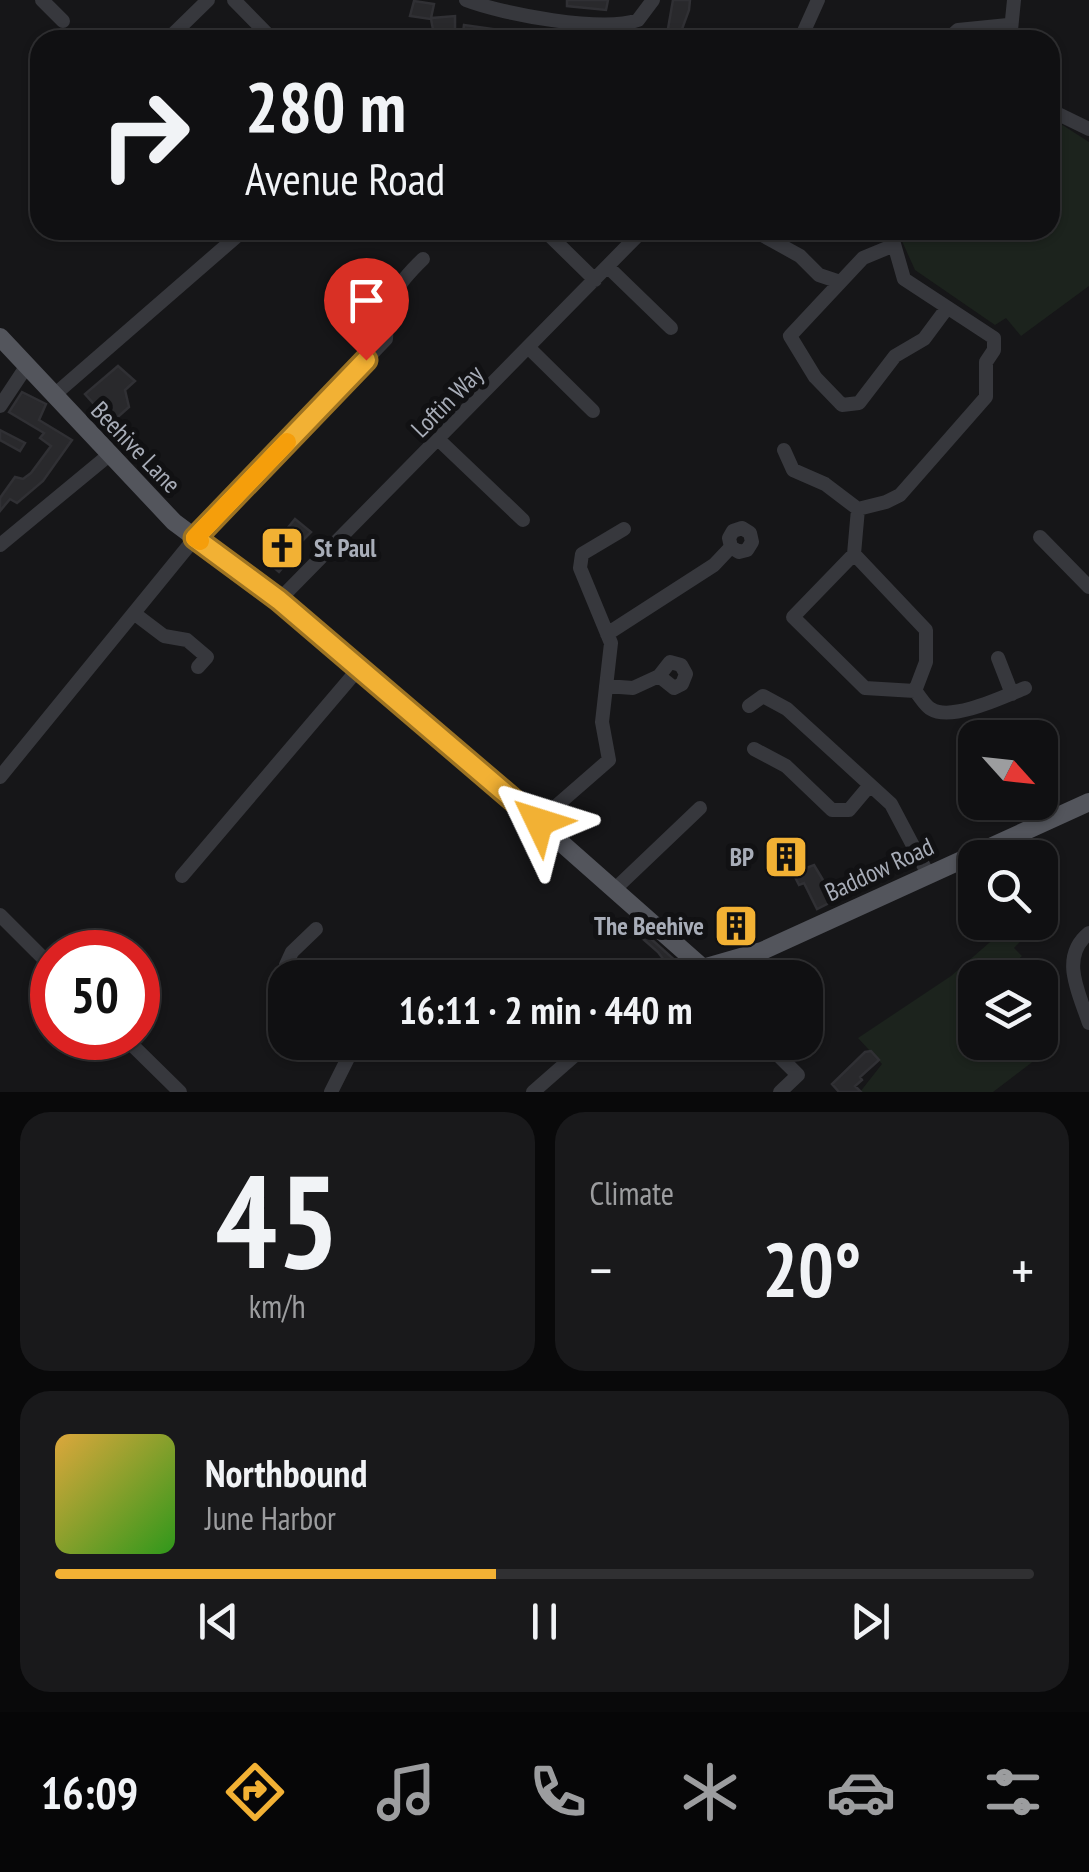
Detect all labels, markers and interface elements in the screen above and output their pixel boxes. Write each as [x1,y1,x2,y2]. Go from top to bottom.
text: 280 m [245,61,406,151]
icon: right [80,70,210,200]
text: Avenue Road [245,149,445,207]
pin [324,258,409,361]
icon: arrive [339,273,394,328]
street label: Loftin Way [404,358,490,444]
street label: Beehive Lane [84,394,188,500]
church icon: St Paul [259,525,305,571]
place label: St Paul [314,532,377,564]
north arrow [958,720,1058,820]
map controls [958,720,1058,1060]
position arrow [487,770,591,874]
street label: Baddow Road [820,830,938,908]
building icon: BP [763,834,809,880]
button: search [958,840,1058,940]
place label: BP [730,841,754,873]
building icon: The Beehive [713,903,759,949]
place label: The Beehive [594,910,704,942]
speed limit sign: 50 [30,930,160,1060]
button: layers [958,960,1058,1060]
text: 16:11 · 2 min · 440 m [399,985,692,1034]
text: 45 [215,1136,339,1304]
text: Climate [590,1172,674,1214]
text: 20° [762,1221,861,1318]
text: − [590,1234,612,1305]
text: + [1011,1234,1034,1305]
text: km/h [249,1285,306,1327]
text: Northbound [205,1448,367,1497]
text: June Harbor [205,1497,336,1539]
icon: previous [191,1594,246,1649]
icon: pause [517,1594,572,1649]
icon: next [843,1594,898,1649]
icon: directions [220,1757,290,1827]
icon: music [371,1757,441,1827]
icon: phone [523,1757,593,1827]
icon: climate [675,1757,745,1827]
icon: car [826,1757,896,1827]
icon: filters [978,1757,1048,1827]
text: 16:09 [41,1763,138,1821]

